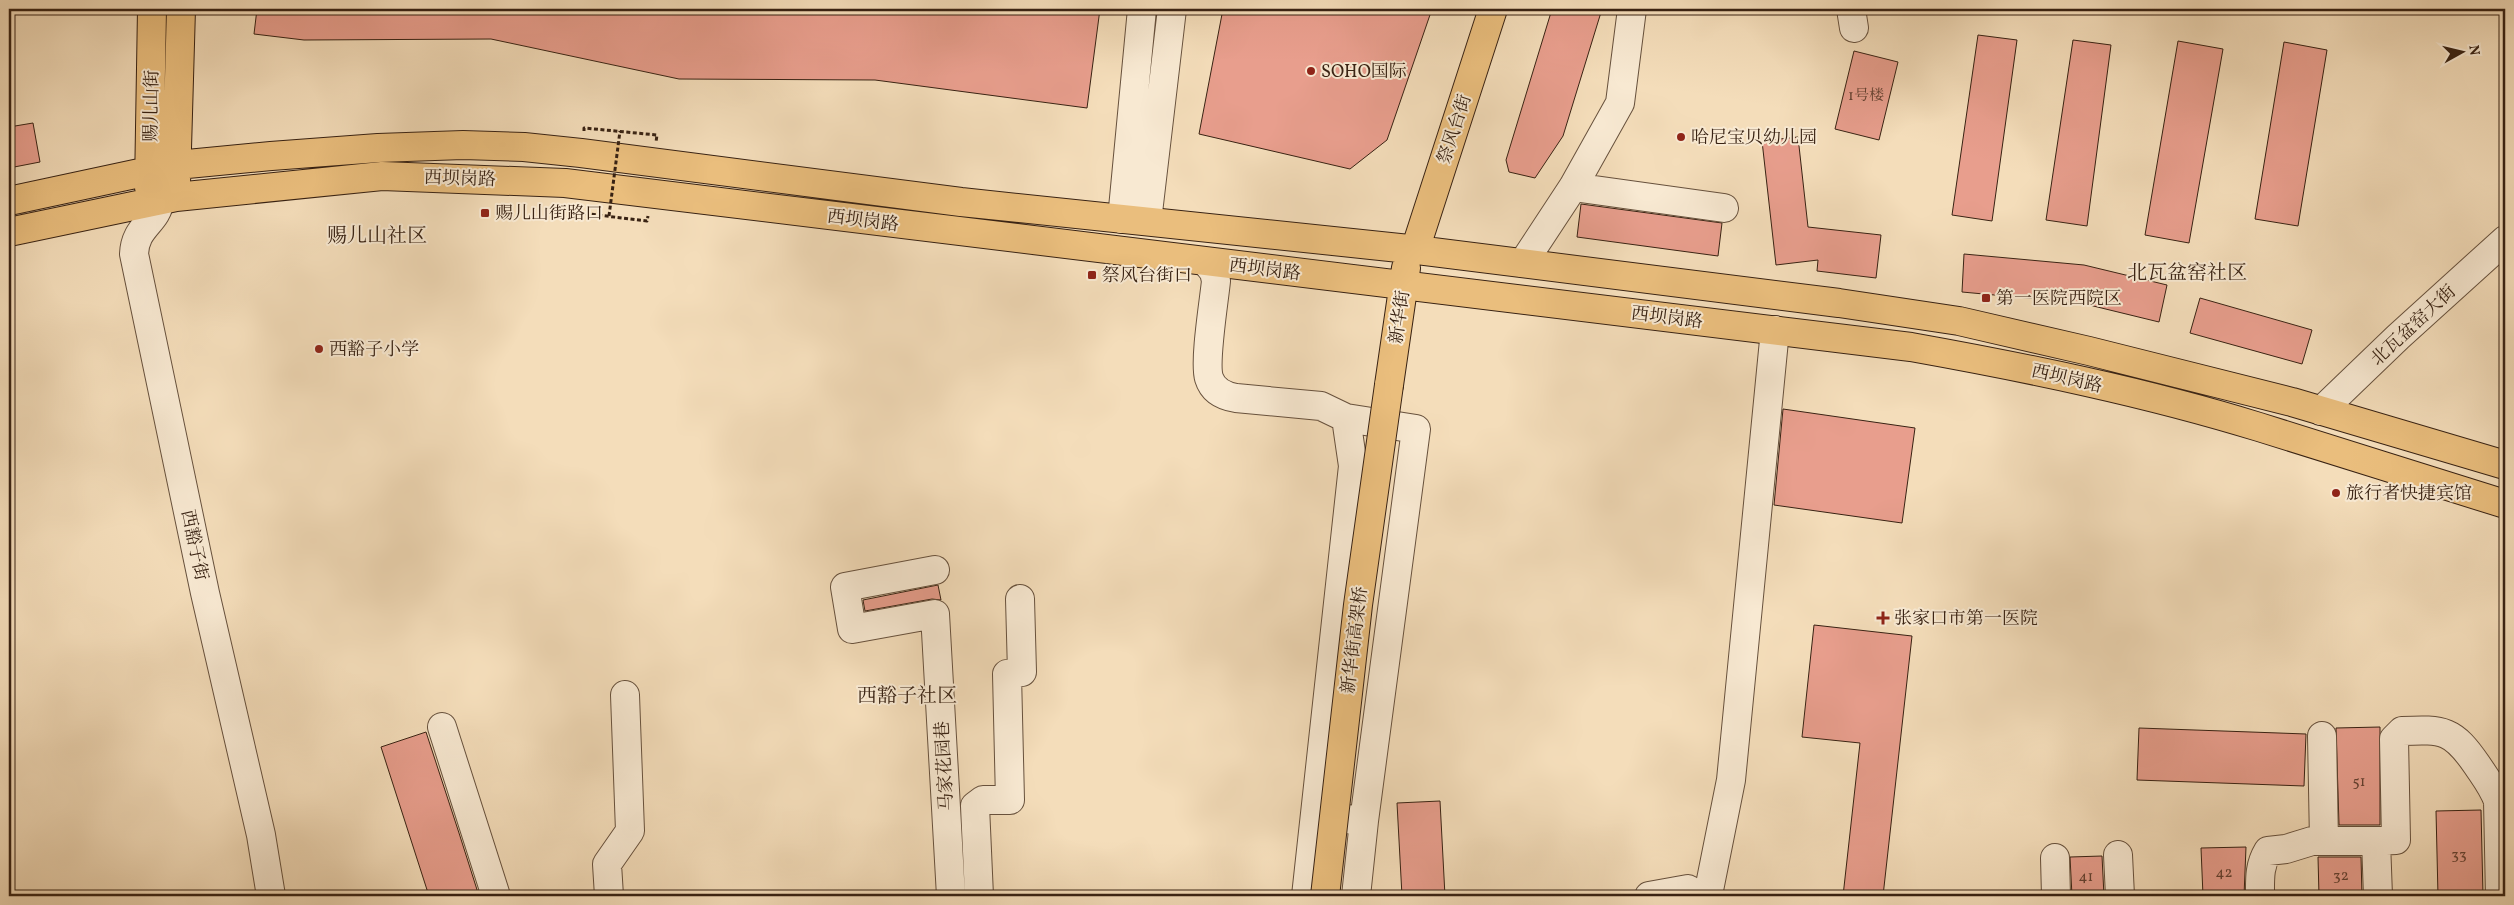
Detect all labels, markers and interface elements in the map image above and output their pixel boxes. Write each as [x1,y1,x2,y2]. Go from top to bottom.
north arrow [2436,28,2486,78]
text: N [2463,44,2484,57]
place label: SOHO国际 [1321,60,1407,85]
marker: SOHO国际 [1305,65,1317,77]
street label: 赐儿山街 [139,70,166,142]
house number: 1号楼 [1848,86,1884,107]
street label: 祭风台街 [1432,91,1478,168]
place label: 哈尼宝贝幼儿园 [1691,126,1817,151]
marker: 哈尼宝贝幼儿园 [1675,131,1687,143]
street label: 西坝岗路 [424,166,496,193]
place label: 赐儿山街路口 [495,202,603,227]
street label: 西坝岗路 [826,205,900,238]
marker: 赐儿山街路口 [479,207,491,219]
district label: 赐儿山社区 [327,223,427,251]
street label: 西坝岗路 [1228,254,1302,287]
district label: 北瓦盆窑社区 [2127,260,2247,288]
place label: 祭风台街口 [1102,264,1192,289]
marker: 祭风台街口 [1086,269,1098,281]
street label: 北瓦盆窑大街 [2366,280,2462,372]
place label: 第一医院西院区 [1996,287,2122,312]
street label: 新华街 [1384,289,1417,346]
marker: 第一医院西院区 [1980,292,1992,304]
street label: 西坝岗路 [1630,302,1704,335]
place label: 西豁子小学 [329,338,419,363]
marker: 西豁子小学 [313,343,325,355]
street label: 西坝岗路 [2029,359,2105,400]
place label: 旅行者快捷宾馆 [2346,482,2472,507]
marker: 旅行者快捷宾馆 [2330,487,2342,499]
street label: 西豁子街 [174,507,213,583]
street label: 新华街高架桥 [1337,585,1374,695]
place label: 张家口市第一医院 [1894,607,2038,632]
marker: 张家口市第一医院 [1876,611,1890,625]
district label: 西豁子社区 [857,683,957,711]
street label: 马家花园巷 [931,720,960,812]
house number: 51 [2352,772,2366,793]
house number: 33 [2451,845,2467,866]
house number: 42 [2215,863,2233,884]
house number: 32 [2333,866,2349,887]
house number: 41 [2079,867,2093,888]

